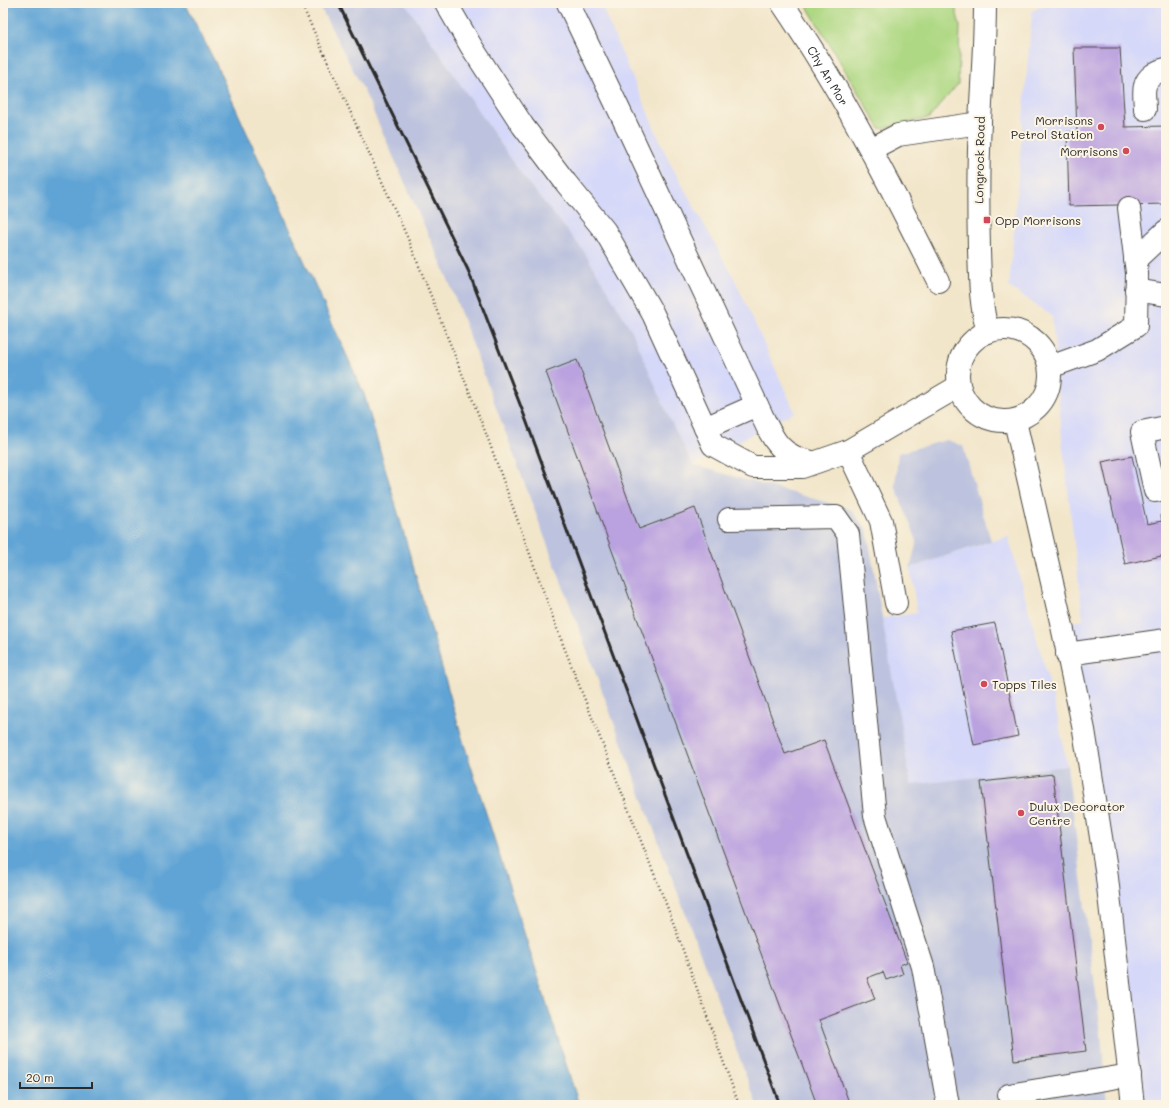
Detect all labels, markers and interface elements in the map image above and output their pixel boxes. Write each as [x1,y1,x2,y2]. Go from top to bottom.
street label: Chy An Mor [804,43,852,108]
place label: Morrisons Petrol Station [1011,112,1093,142]
street label: Longrock Road [970,116,988,204]
marker: Morrisons Petrol Station [1096,122,1106,132]
place label: Morrisons [1060,143,1118,159]
marker: Morrisons [1121,146,1131,156]
place label: Opp Morrisons [995,212,1081,228]
marker: Opp Morrisons [982,215,992,225]
place label: Topps Tiles [992,676,1057,692]
marker: Topps Tiles [979,679,989,689]
place label: Dulux Decorator Centre [1029,798,1125,828]
marker: Dulux Decorator Centre [1016,808,1026,818]
scale bar [20,1064,92,1090]
text: 20 m [26,1069,54,1085]

